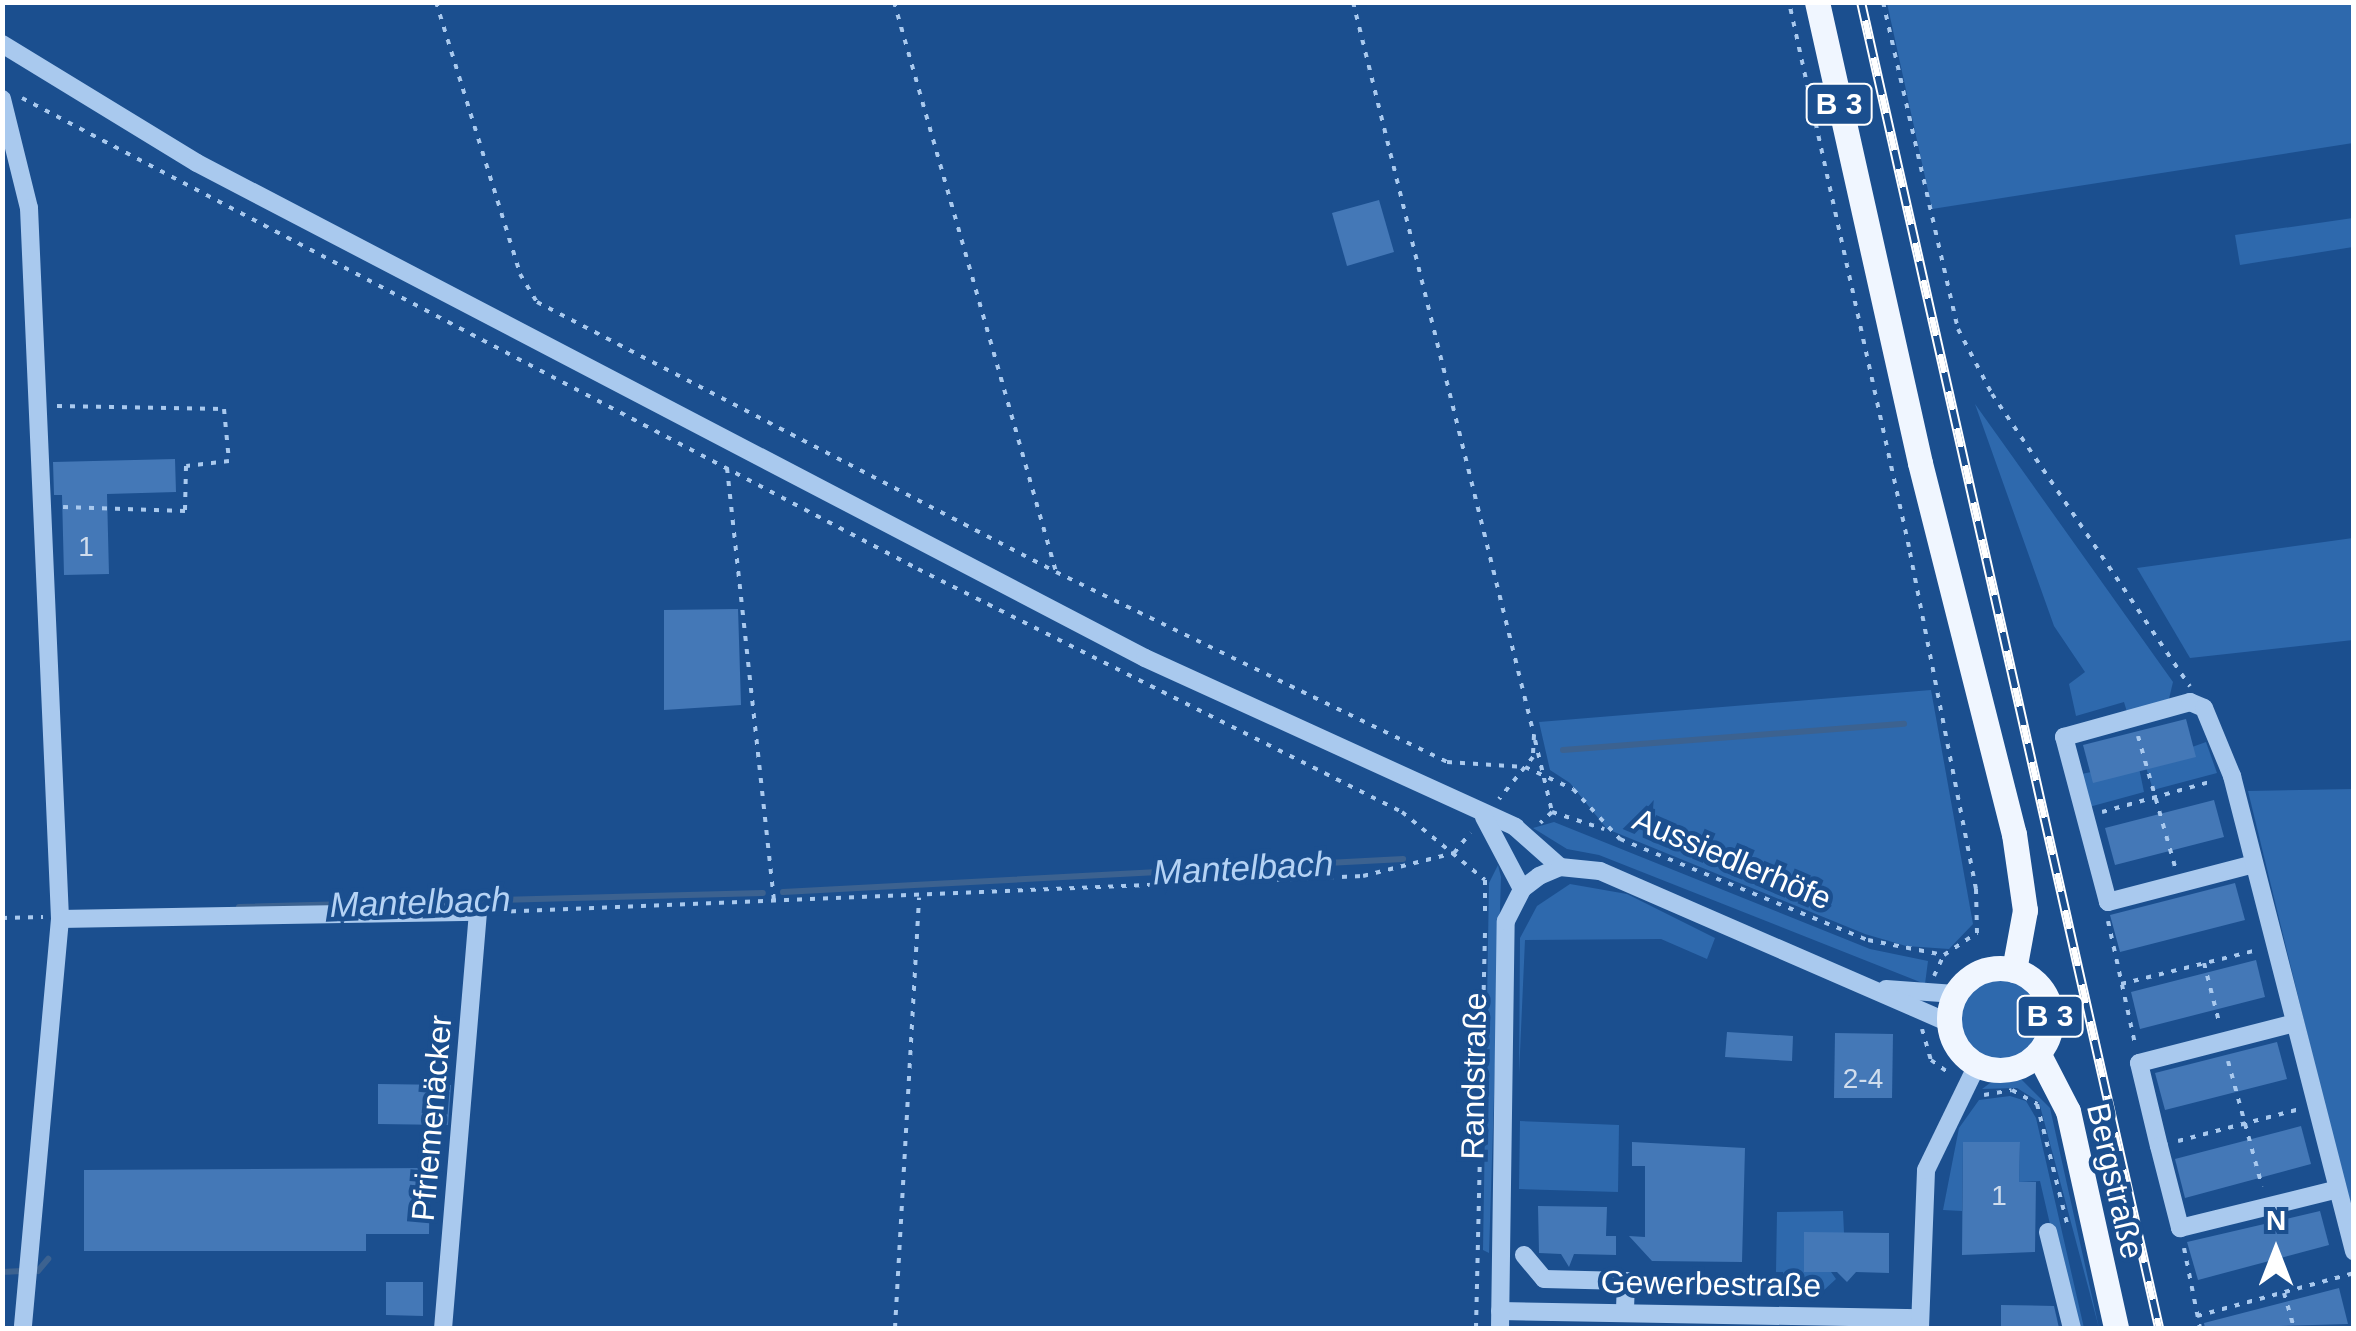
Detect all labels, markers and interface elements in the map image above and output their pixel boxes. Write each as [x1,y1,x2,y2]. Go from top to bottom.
road number: B 3 [1804,79,1874,129]
house number: 1 [78,530,94,564]
street label: Aussiedlerhöfe [1627,800,1837,918]
water label: Mantelbach [1152,842,1334,894]
water label: Mantelbach [329,878,511,926]
road number: B 3 [2015,991,2085,1041]
street label: Randstraße [1453,992,1495,1160]
street label: Pfriemenäcker [404,1014,460,1222]
house number: 2-4 [1843,1062,1883,1096]
street label: Bergstraße [2078,1100,2152,1262]
house number: 1 [1991,1179,2007,1213]
north arrow [2226,1201,2326,1301]
text: N [2266,1205,2286,1236]
street label: Gewerbestraße [1600,1263,1822,1305]

